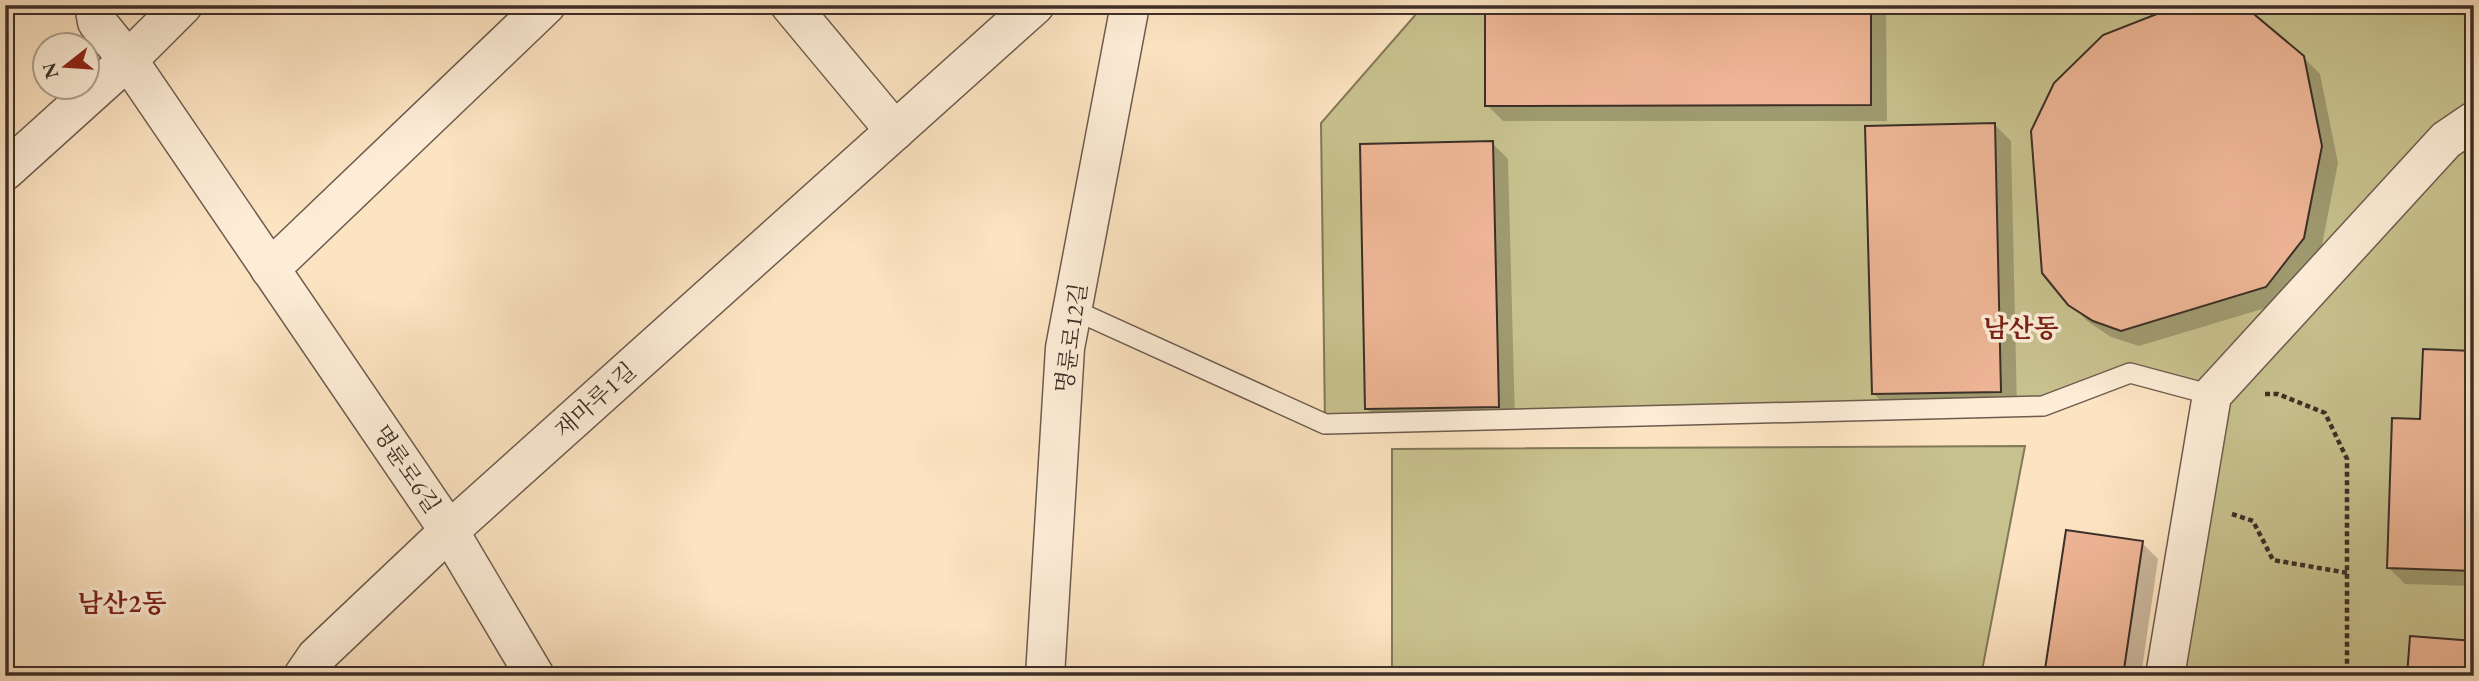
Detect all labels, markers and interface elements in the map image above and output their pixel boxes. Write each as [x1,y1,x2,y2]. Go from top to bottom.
north arrow [32,32,102,102]
text: N [36,59,64,82]
street label: 명륜로12길 [1048,281,1094,395]
district label: 남산동 [1983,311,2059,345]
street label: 재마루1길 [548,355,642,445]
street label: 명륜로6길 [367,419,447,519]
district label: 남산2동 [77,586,167,620]

